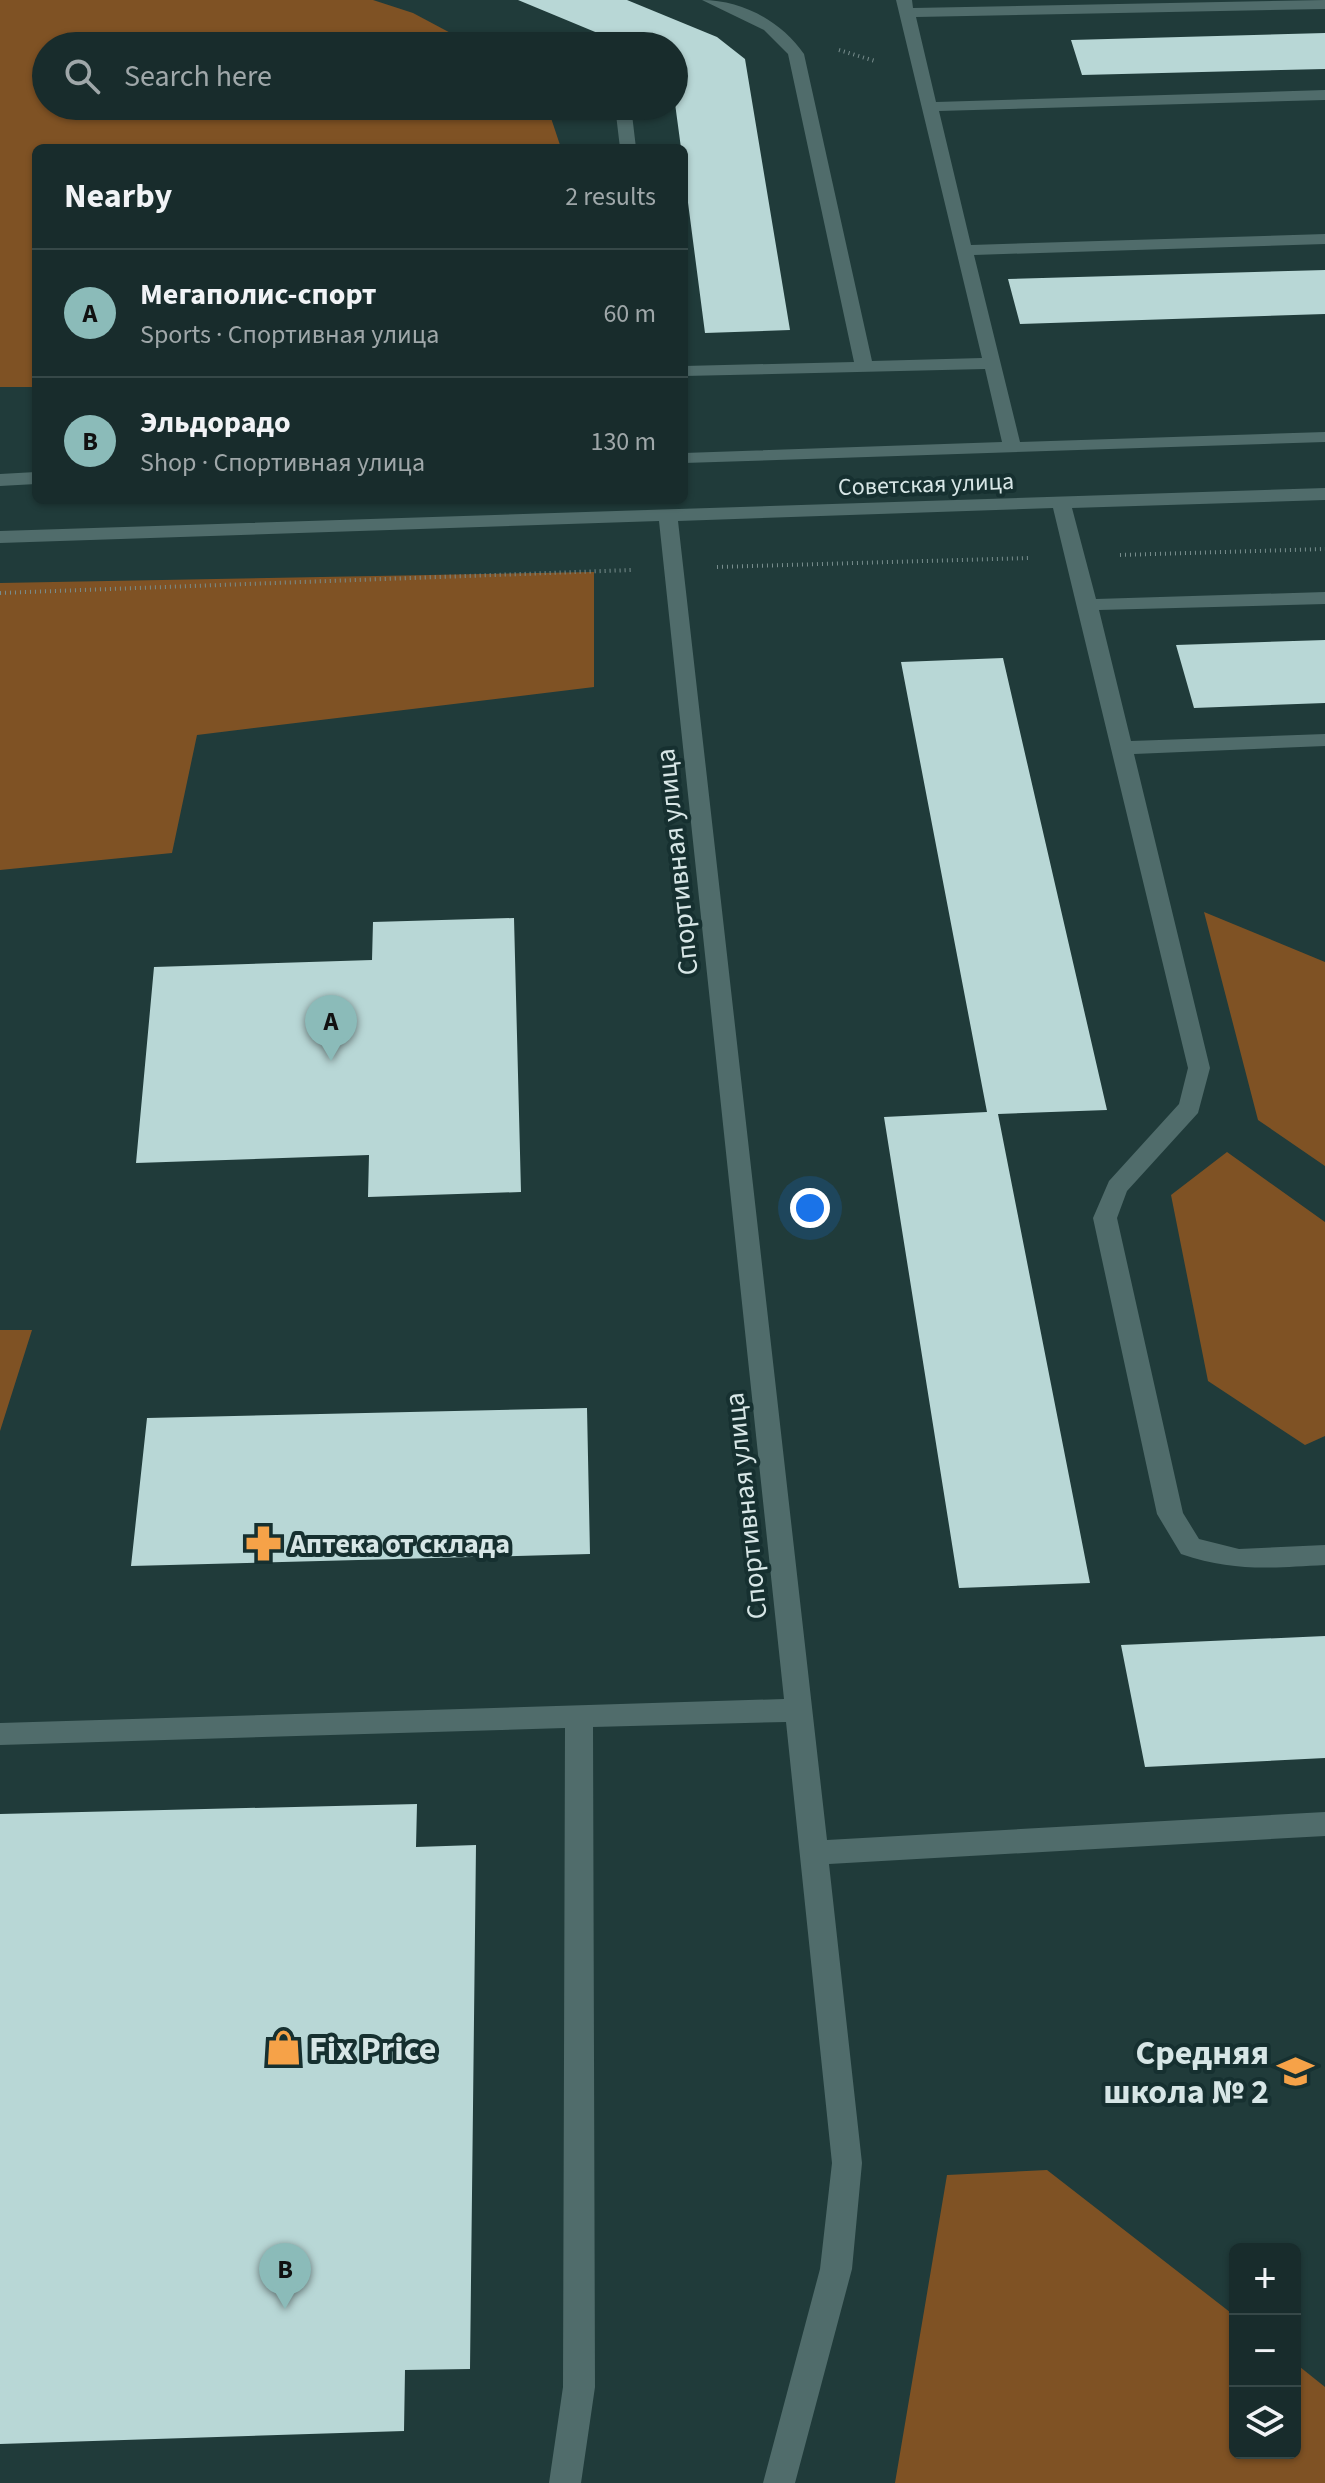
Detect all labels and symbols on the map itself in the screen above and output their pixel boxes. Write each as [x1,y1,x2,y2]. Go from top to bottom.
street label: Советская улица [837,464,1015,505]
street label: Спортивная улица [645,746,709,977]
pin: A [305,995,357,1061]
your location [790,1188,830,1228]
street label: Спортивная улица [714,1390,778,1621]
pharmacy icon: Аптека от склада [245,1524,283,1562]
place label: Аптека от склада [289,1524,510,1564]
place label: Fix Price [309,2025,436,2074]
shop icon: Fix Price [264,2029,302,2067]
place label: Средняя школа № 2 [1103,2029,1269,2117]
school or university icon: Средняя школа № 2 [1276,2053,1314,2091]
pin: B [259,2243,311,2309]

